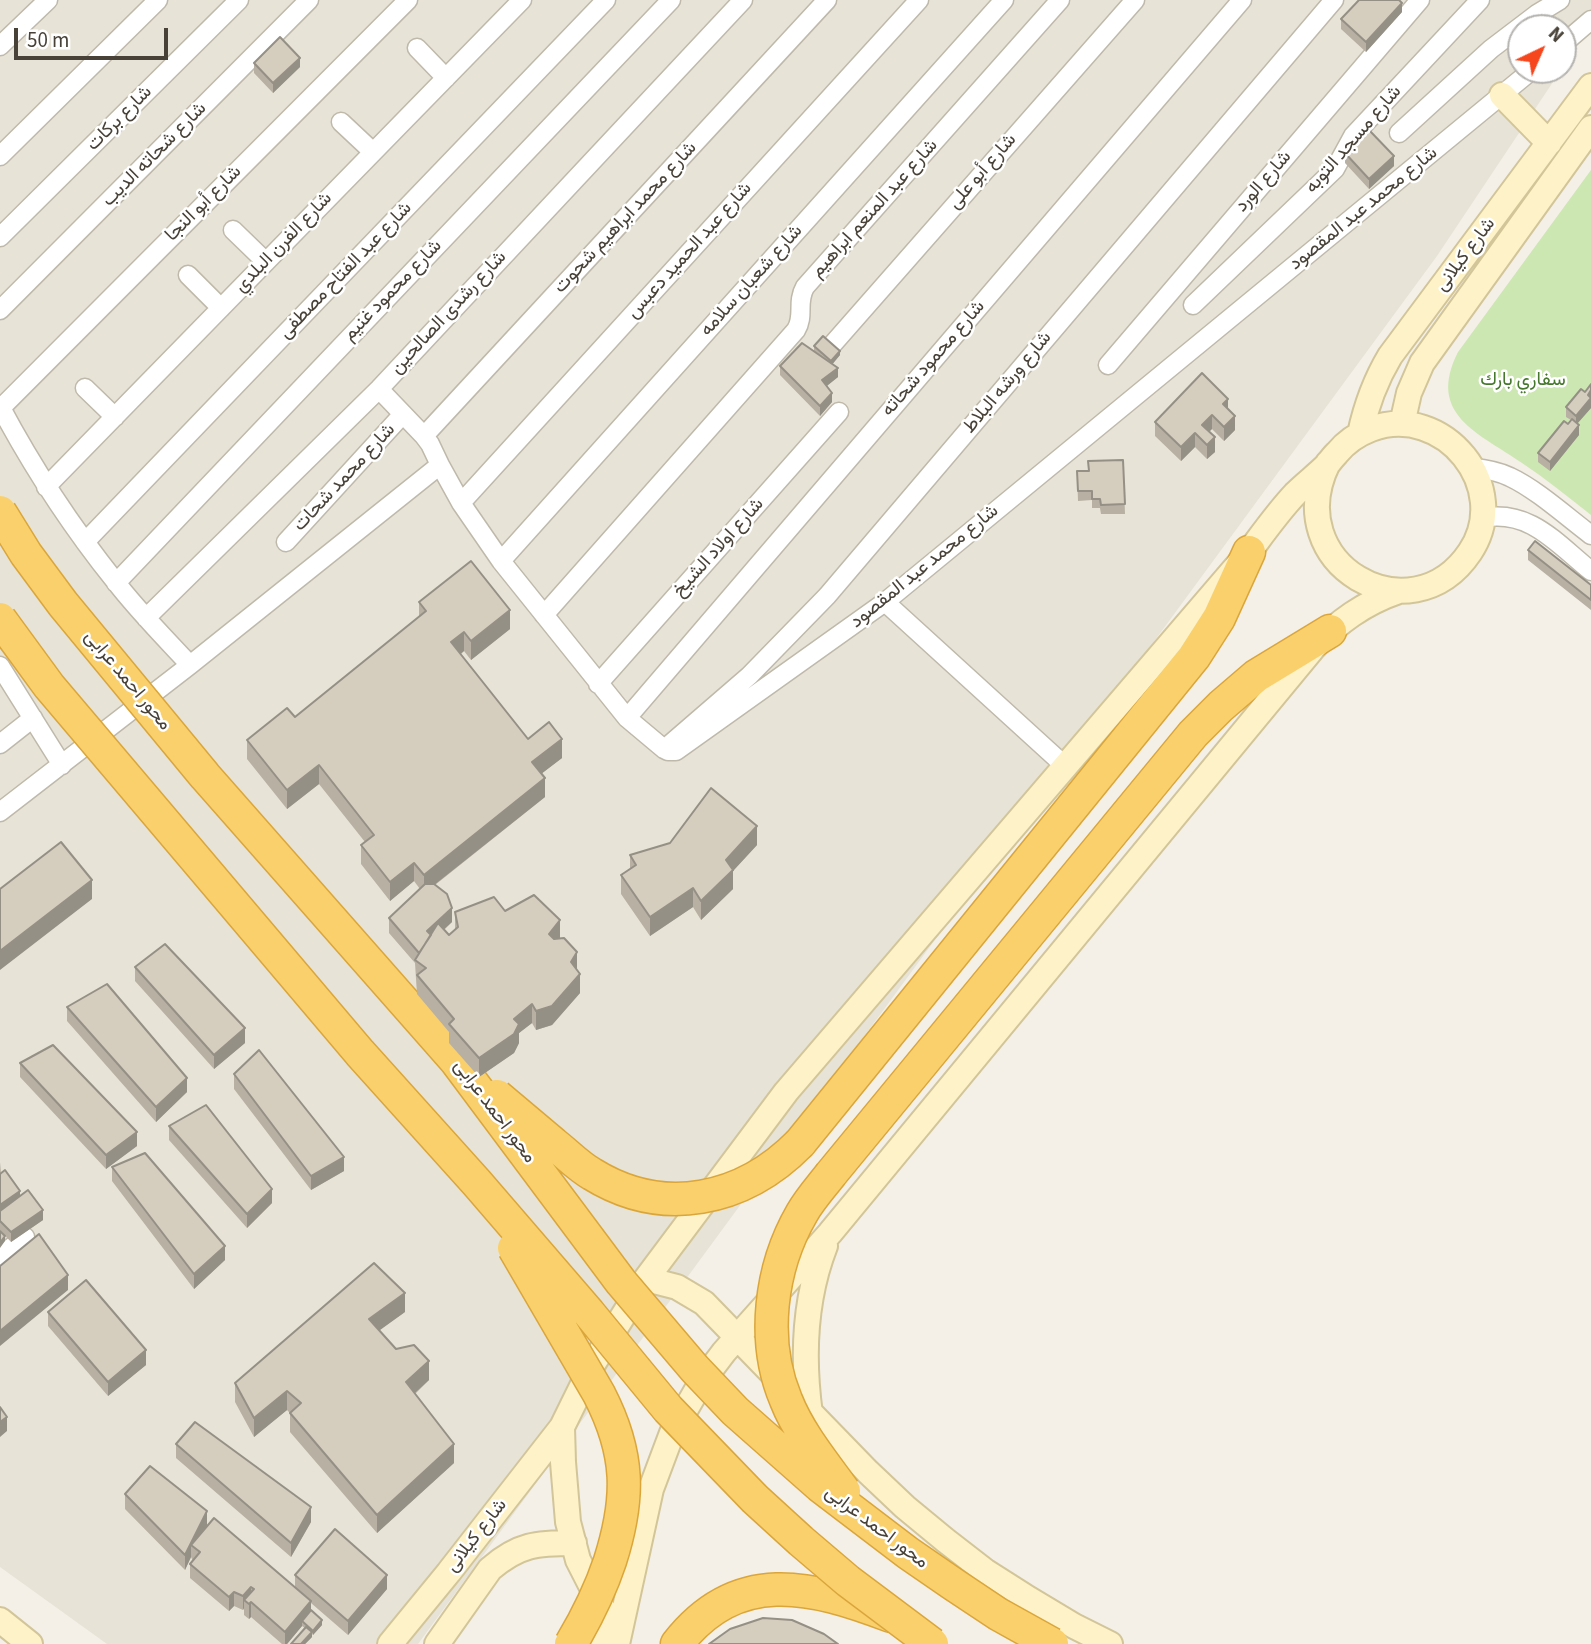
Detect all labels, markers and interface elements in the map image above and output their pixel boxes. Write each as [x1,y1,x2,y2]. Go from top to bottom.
scale bar [18,14,172,58]
north arrow [1507,14,1577,84]
text: N [1542,21,1569,49]
text: 50 m [27,25,69,55]
street label: شارع مسجد التوبه [1301,81,1407,199]
street label: شارع بركات [83,82,157,156]
street label: شارع شحاته الديب [98,98,212,212]
street label: شارع أبو على [944,130,1022,214]
street label: شارع عبد المنعم ابراهيم [807,135,943,283]
street label: شارع محمد ابراهيم شحوت [550,137,702,299]
street label: شارع محمد عبد المقصود [1285,142,1443,276]
street label: شارع الورد [1231,146,1297,218]
street label: شارع أبو النجا [161,161,247,247]
street label: شارع عبد الحميد دعبس [623,178,757,324]
street label: شارع الفرن البلدي [230,188,338,298]
street label: شارع عبد الفتاح مصطفى [275,198,417,344]
street label: شارع كيلانى [1431,214,1501,296]
street label: شارع شعبان سلامه [696,220,808,342]
street label: شارع محمود غنيم [339,235,447,347]
street label: شارع رشدى الصالحين [386,247,512,379]
street label: شارع محمود شحاته [877,296,991,422]
street label: شارع ورشه البلاط [959,327,1057,439]
park label: سفاري بارك [1480,370,1566,392]
street label: شارع محمد شحات [289,419,401,537]
street label: شارع اولاد الشيخ [669,494,769,602]
street label: شارع محمد عبد المقصود [846,500,1004,634]
street label: محور احمد عرابى [78,626,176,736]
street label: محور احمد عرابى [448,1056,540,1168]
street label: محور احمد عرابى [820,1482,932,1574]
street label: شارع كيلانى [441,1495,513,1577]

